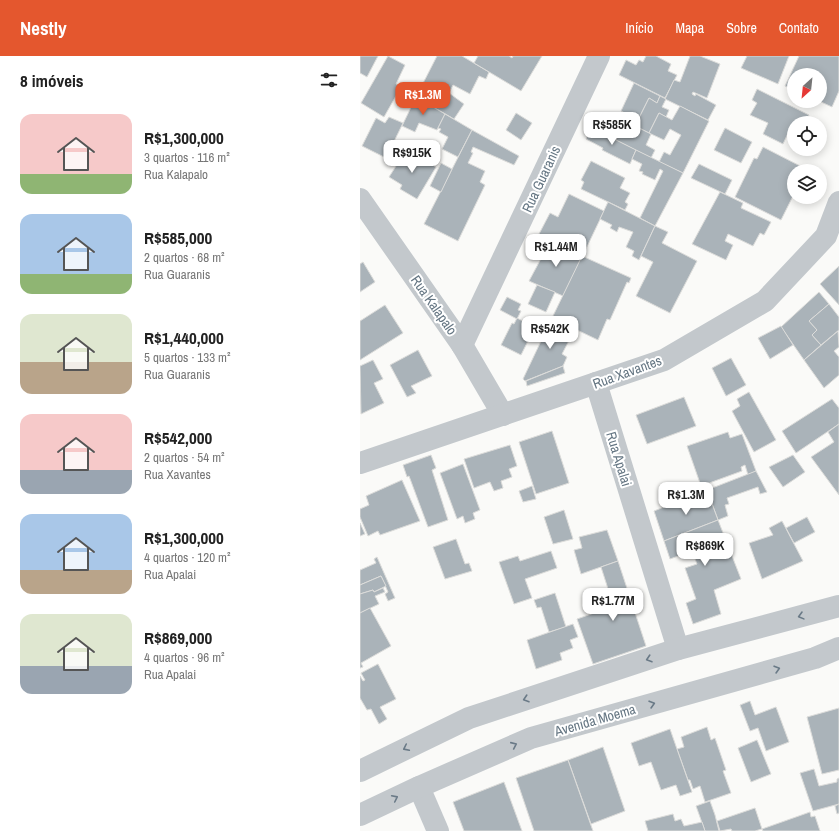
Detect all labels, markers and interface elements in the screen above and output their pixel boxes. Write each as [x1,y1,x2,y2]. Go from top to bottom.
text: Nestly [20,15,67,41]
text: Início [625,19,653,37]
text: Mapa [675,19,704,37]
text: Sobre [726,19,757,37]
text: Contato [779,19,819,37]
north arrow [787,68,827,108]
map controls [787,68,827,204]
text: 8 imóveis [20,69,84,92]
icon: filters [318,69,340,91]
pin: R$1.3M [390,82,456,116]
text: R$1.3M [404,86,442,103]
pin: R$585K [579,112,645,146]
text: R$585K [592,116,632,133]
button: locate [787,116,827,156]
text: R$1,300,000 [144,126,224,149]
icon: home [52,130,100,178]
pin: R$915K [379,140,445,174]
street label: Rua Guaranis [518,143,564,215]
text: R$915K [392,144,432,161]
text: 3 quartos · 116 m² [144,149,230,166]
button: layers [787,164,827,204]
text: Rua Kalapalo [144,166,208,183]
text: R$585,000 [144,226,212,249]
icon: home [52,230,100,278]
pin: R$1.44M [519,234,593,268]
text: R$1.44M [534,238,578,255]
text: 2 quartos · 68 m² [144,249,225,266]
text: Rua Guaranis [144,266,210,283]
street label: Rua Kalapalo [407,272,461,338]
pin: R$542K [517,316,583,350]
text: R$542K [530,320,570,337]
text: R$1,440,000 [144,326,224,349]
icon: home [52,330,100,378]
text: 5 quartos · 133 m² [144,349,231,366]
street label: Rua Xavantes [590,351,664,393]
text: Rua Guaranis [144,366,210,383]
text: R$542,000 [144,426,212,449]
icon: home [52,430,100,478]
street label: Rua Apalai [602,430,636,488]
text: 2 quartos · 54 m² [144,449,225,466]
text: Rua Xavantes [144,466,211,483]
pin: R$1.3M [653,482,719,516]
text: R$1.3M [667,486,705,503]
text: R$1,300,000 [144,526,224,549]
icon: home [52,530,100,578]
pin: R$869K [672,533,738,567]
text: R$869K [685,537,725,554]
text: 4 quartos · 120 m² [144,549,231,566]
text: Rua Apalai [144,566,196,583]
pin: R$1.77M [576,588,650,622]
text: R$1.77M [591,592,635,609]
one-way arrow [798,611,805,620]
text: R$869,000 [144,626,212,649]
icon: home [52,630,100,678]
text: 4 quartos · 96 m² [144,649,225,666]
one-way arrow [646,654,653,662]
one-way arrow [773,665,780,674]
text: Rua Apalai [144,666,196,683]
one-way arrow [522,694,529,703]
street label: Avenida Moema [551,700,638,740]
one-way arrow [648,700,655,709]
one-way arrow [510,742,517,750]
one-way arrow [402,744,410,751]
one-way arrow [391,795,398,803]

